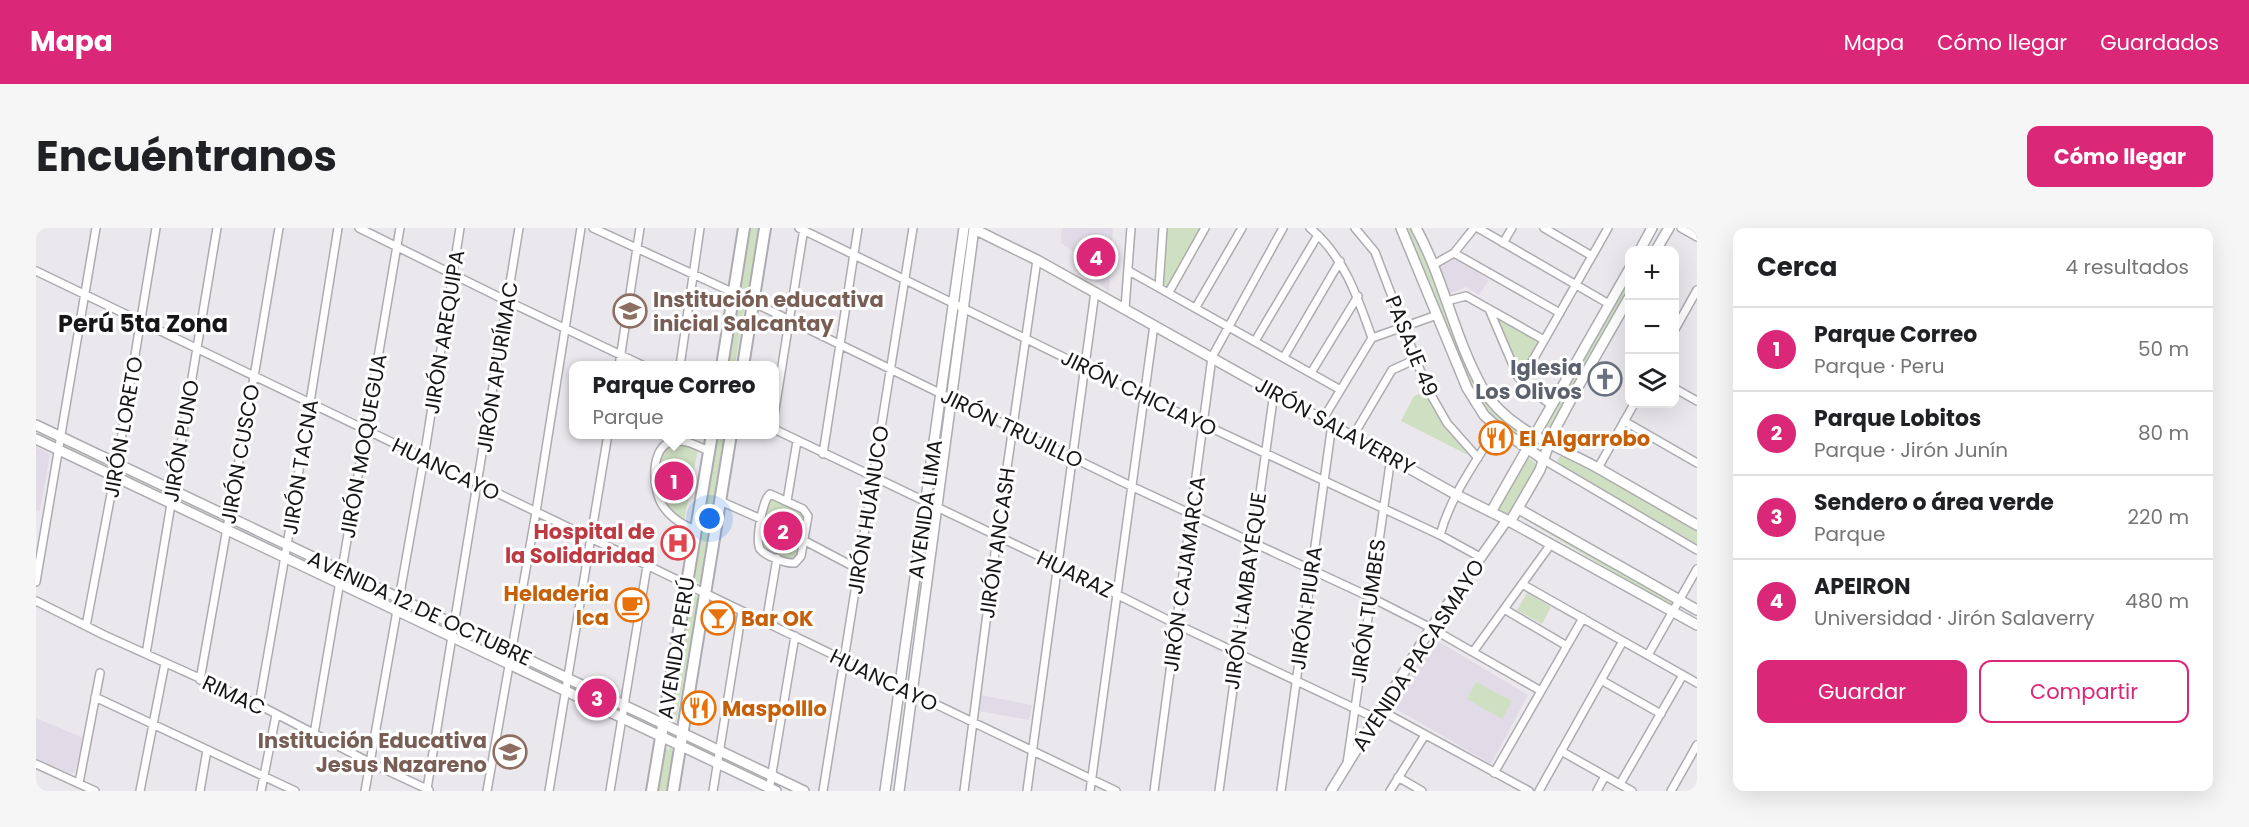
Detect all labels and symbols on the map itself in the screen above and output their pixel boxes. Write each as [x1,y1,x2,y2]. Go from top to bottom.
pin: 4 [1076,234,1116,279]
street label: JIRÓN AREQUIPA [417,248,471,416]
street label: JIRÓN APURÍMAC [469,279,525,455]
place label: Institución educativa inicial Salcantay [653,285,884,338]
street label: PASAJE 49 [1379,291,1445,401]
school or university icon: Institución educativa inicial Salcantay [612,293,648,329]
district label: Perú 5ta Zona [58,307,228,340]
street label: JIRÓN CHICLAYO [1056,343,1222,443]
street label: JIRÓN MOQUEGUA [333,352,393,540]
place label: Iglesia Los Olivos [1475,353,1582,406]
street label: JIRÓN LORETO [96,354,150,500]
church icon: Iglesia Los Olivos [1587,361,1623,397]
street label: JIRÓN SALAVERRY [1250,370,1420,482]
street label: JIRÓN PUNO [156,378,206,504]
street label: JIRÓN TRUJILLO [936,381,1088,475]
street label: JIRÓN CUSCO [213,382,267,526]
street label: JIRÓN TACNA [275,397,325,537]
restaurant icon: El Algarrobo [1478,420,1514,456]
street label: JIRÓN HUÁNUCO [840,424,896,596]
place label: El Algarrobo [1519,424,1650,453]
street label: HUANCAYO [387,430,505,508]
street label: AVENIDA LIMA [901,438,949,580]
pin: 1 [654,458,694,504]
street label: JIRÓN ANCASH [972,466,1022,620]
street label: JIRÓN CAJAMARCA [1156,474,1212,674]
street label: JIRÓN LAMBAYEQUE [1217,491,1273,691]
your location [695,504,724,533]
pin: 2 [764,508,802,554]
place label: Hospital de la Solidaridad [505,517,655,570]
hospital icon: Hospital de la Solidaridad [660,525,696,561]
street label: JIRÓN TUMBES [1344,537,1392,685]
street label: AVENIDA 12 DE OCTUBRE [303,543,537,673]
street label: HUARAZ [1032,543,1118,605]
street label: JIRÓN PIURA [1283,544,1329,672]
street label: AVENIDA PACASMAYO [1345,553,1491,757]
street label: AVENIDA PERÚ [650,575,702,721]
place label: Heladeria Ica [504,579,609,632]
cafe icon: Heladeria Ica [614,587,650,623]
bar icon: Bar OK [700,600,736,636]
place label: Bar OK [741,604,814,633]
street label: HUANCAYO [825,641,943,719]
street label: RIMAC [198,668,270,722]
pin: 3 [578,676,616,720]
restaurant icon: Maspolllo [681,690,717,726]
place label: Maspolllo [722,694,827,723]
place label: Institución Educativa Jesus Nazareno [258,726,487,779]
school or university icon: Institución Educativa Jesus Nazareno [492,734,528,770]

